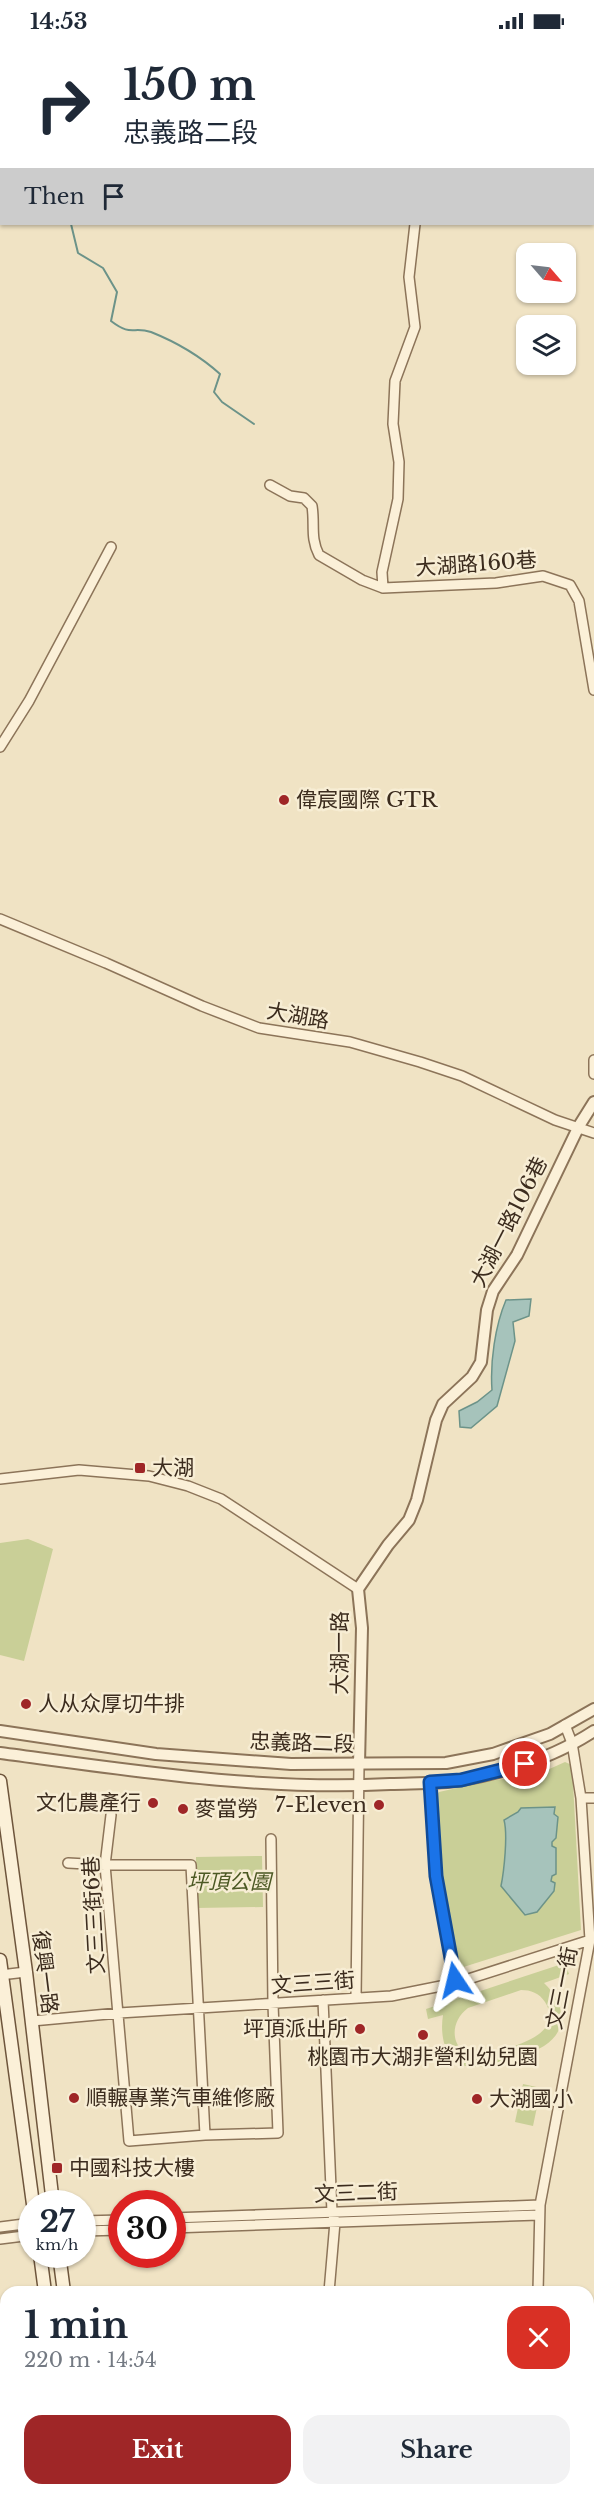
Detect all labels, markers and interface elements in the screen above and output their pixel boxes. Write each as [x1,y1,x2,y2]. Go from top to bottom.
text: 14:53 [30,8,88,35]
text: 150 m [123,59,256,111]
icon: right [24,66,102,144]
text: 忠義路二段 [123,116,258,149]
icon: arrive [97,180,130,213]
text: Then [24,183,85,210]
north arrow [516,243,576,303]
map controls [516,243,576,375]
button: layers [516,315,576,375]
street label: 大湖路160巷 [414,547,538,581]
place label: 偉宸國際 GTR [296,787,439,813]
marker: 偉宸國際 GTR [277,793,291,807]
street label: 大湖路 [265,998,331,1034]
street label: 大湖一路106巷 [465,1152,553,1292]
place label: 大湖 [152,1455,194,1481]
marker: 大湖 [133,1461,147,1475]
street label: 大湖一路 [327,1611,353,1695]
place label: 人从众厚切牛排 [38,1691,185,1717]
marker: 人从众厚切牛排 [19,1697,33,1711]
street label: 忠義路二段 [249,1728,355,1758]
pin [499,1738,550,1789]
icon: arrive [508,1747,541,1780]
place label: 文化農產行 [36,1790,141,1816]
place label: 7-Eleven [275,1792,367,1818]
marker: 文化農產行 [146,1796,160,1810]
place label: 麥當勞 [195,1796,258,1822]
marker: 7-Eleven [372,1798,386,1812]
marker: 麥當勞 [176,1802,190,1816]
street label: 文三三街6巷 [78,1855,110,1975]
park label: 坪頂公園 [187,1869,274,1895]
street label: 復興一路 [27,1929,63,2015]
street label: 文三一街 [541,1944,583,2032]
position arrow [423,1948,487,2012]
street label: 文三三街 [270,1967,356,1999]
place label: 坪頂派出所 [243,2016,348,2042]
marker: 坪頂派出所 [353,2022,367,2036]
marker: 桃園市大湖非營利幼兒園 [416,2028,430,2042]
place label: 桃園市大湖非營利幼兒園 [308,2044,539,2070]
place label: 順輾專業汽車維修廠 [86,2085,275,2111]
place label: 大湖國小 [489,2086,573,2112]
marker: 順輾專業汽車維修廠 [67,2091,81,2105]
marker: 大湖國小 [470,2092,484,2106]
place label: 中國科技大樓 [69,2155,195,2181]
marker: 中國科技大樓 [50,2161,64,2175]
street label: 文三二街 [314,2179,398,2207]
speed limit sign: 30 [108,2190,186,2268]
text: 27 [39,2203,75,2240]
text: km/h [36,2235,78,2254]
text: 1 min [24,2303,128,2348]
button: close [507,2306,570,2369]
text: 220 m · 14:54 [24,2348,157,2372]
button: Exit [24,2415,291,2484]
button: Share [303,2415,570,2484]

